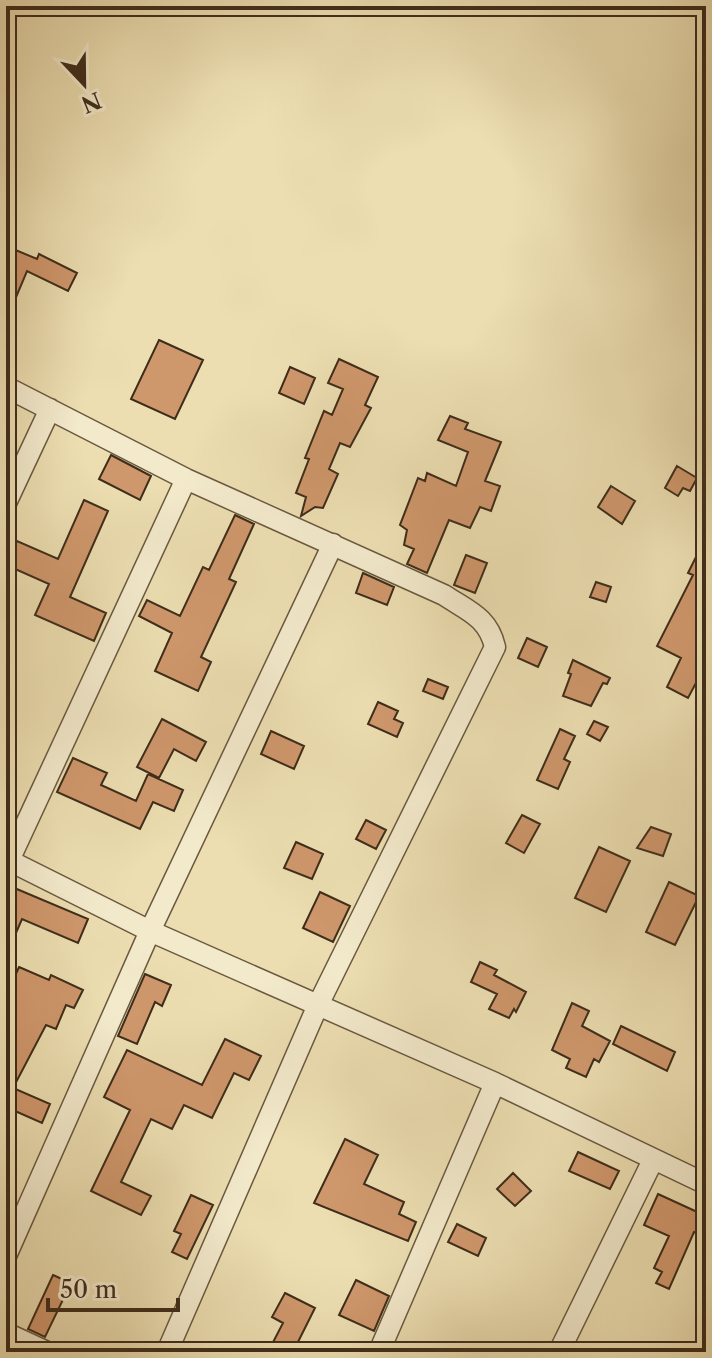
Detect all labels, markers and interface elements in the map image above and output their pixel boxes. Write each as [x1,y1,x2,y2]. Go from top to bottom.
north arrow [44,44,124,124]
text: N [77,86,105,118]
scale bar [48,1262,178,1312]
text: 50 m [60,1275,117,1304]

